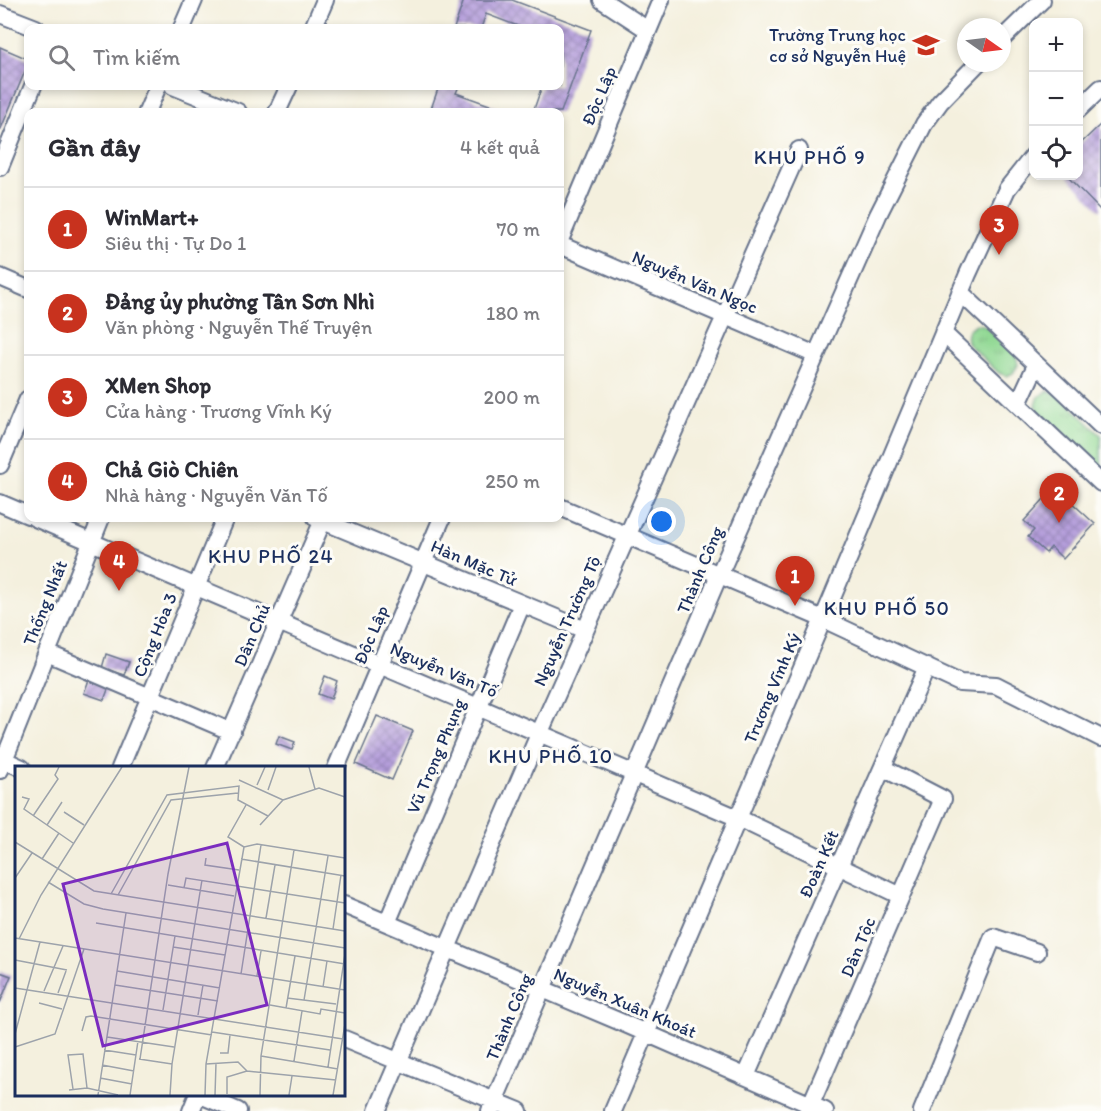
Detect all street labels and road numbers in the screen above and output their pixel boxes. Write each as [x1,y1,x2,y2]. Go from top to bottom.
street label: Độc Lập [577,63,621,129]
street label: Nguyễn Văn Ngọc [629,246,761,318]
street label: Thành Công [672,522,729,617]
street label: Hàn Mặc Tử [427,535,521,591]
street label: Nguyễn Trường Tộ [528,552,606,690]
street label: Thống Nhất [18,557,72,649]
street label: Cộng Hòa 3 [128,589,182,680]
street label: Dân Chủ [229,600,275,670]
street label: Độc Lập [349,602,393,668]
street label: Trương Vĩnh Ký [739,629,805,747]
street label: Nguyễn Văn Tố [387,637,501,703]
street label: Vũ Trọng Phụng [402,694,470,817]
street label: Đoàn Kết [794,826,844,901]
street label: Dân Tộc [836,914,880,980]
street label: Nguyễn Xuân Khoát [550,963,700,1043]
street label: Thành Công [481,969,538,1064]

